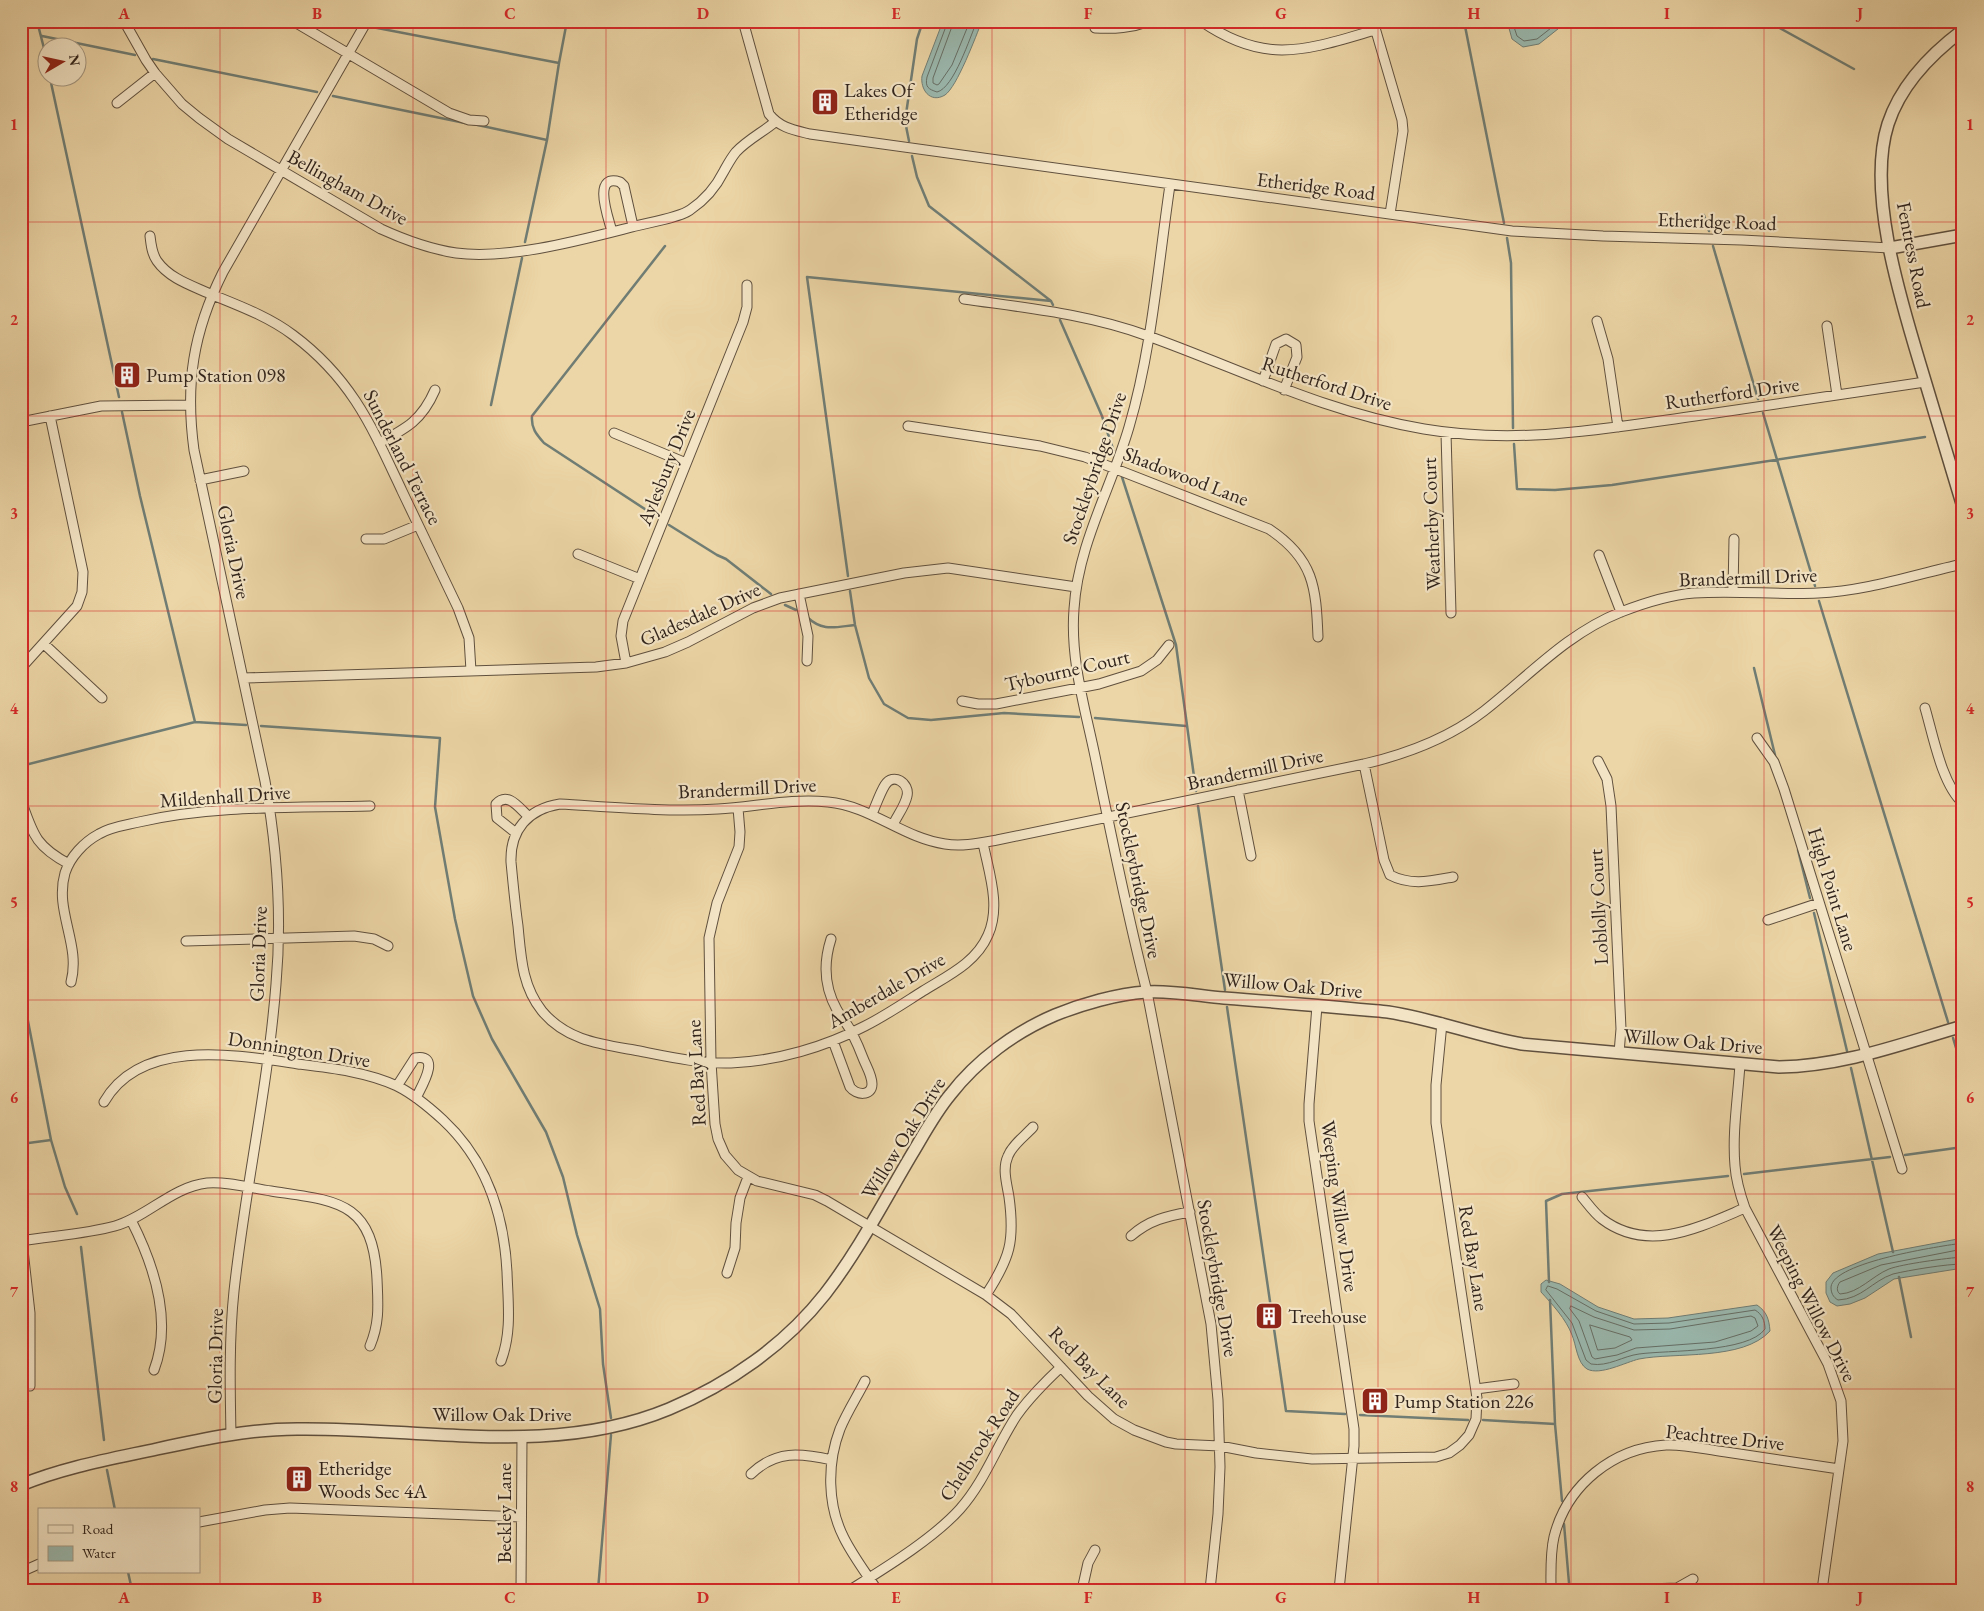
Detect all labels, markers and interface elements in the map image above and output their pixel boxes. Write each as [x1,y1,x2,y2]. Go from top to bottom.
text: A [117,3,130,24]
text: B [312,3,322,24]
text: C [504,3,516,24]
text: D [697,3,709,24]
text: E [891,3,901,24]
text: F [1084,3,1093,24]
text: G [1275,3,1287,24]
text: H [1468,3,1481,24]
text: I [1664,3,1670,24]
text: J [1855,3,1863,24]
north arrow [38,38,88,88]
text: N [65,53,85,68]
place label: Lakes Of Etheridge [844,77,918,126]
building icon: Lakes Of Etheridge [810,87,840,117]
text: 1 [10,114,18,135]
text: 1 [1966,114,1974,135]
street label: Bellingham Drive [283,143,413,231]
street label: Etheridge Road [1255,166,1378,206]
street label: Fentress Road [1891,200,1937,311]
street label: Etheridge Road [1657,206,1778,236]
text: 2 [10,309,19,330]
text: 2 [1966,309,1975,330]
street label: Rutherford Drive [1259,350,1395,416]
building icon: Pump Station 098 [112,360,142,390]
place label: Pump Station 098 [146,362,286,388]
street label: Rutherford Drive [1663,371,1801,415]
street label: Sunderland Terrace [358,385,448,529]
street label: Stockleybridge Drive [1056,388,1132,548]
street label: Aylesbury Drive [630,405,701,530]
street label: Shadowood Lane [1120,440,1253,512]
street label: Weatherby Court [1416,456,1446,591]
text: 3 [10,503,18,524]
street label: Gloria Drive [211,503,257,602]
text: 3 [1966,503,1974,524]
street label: Brandermill Drive [1678,562,1818,592]
street label: Gladesdale Drive [636,576,764,652]
street label: Tybourne Court [1002,643,1133,697]
text: 4 [10,698,19,719]
text: 4 [1966,698,1975,719]
street label: Brandermill Drive [1185,742,1326,796]
street label: Brandermill Drive [677,771,817,805]
street label: Mildenhall Drive [159,778,291,814]
street label: Stockleybridge Drive [1110,799,1168,961]
street label: High Point Lane [1802,824,1864,954]
street label: Loblolly Court [1582,848,1614,966]
text: 5 [10,892,18,913]
text: 5 [1966,892,1974,913]
street label: Gloria Drive [243,906,273,1002]
street label: Amberdale Drive [822,946,950,1035]
street label: Willow Oak Drive [1223,966,1364,1004]
street label: Red Bay Lane [680,1019,712,1127]
street label: Willow Oak Drive [1623,1022,1764,1060]
street label: Donnington Drive [226,1025,372,1073]
street label: Willow Oak Drive [855,1072,951,1204]
text: 6 [10,1087,19,1108]
text: 6 [1966,1087,1975,1108]
street label: Weeping Willow Drive [1315,1119,1365,1294]
street label: Stockleybridge Drive [1191,1197,1245,1359]
street label: Red Bay Lane [1453,1203,1495,1313]
street label: Weeping Willow Drive [1761,1220,1863,1386]
text: 7 [10,1281,19,1302]
text: 7 [1966,1281,1975,1302]
building icon: Treehouse [1254,1301,1284,1331]
place label: Treehouse [1288,1303,1367,1329]
street label: Gloria Drive [201,1308,229,1404]
street label: Red Bay Lane [1043,1320,1137,1414]
street label: Chelbrook Road [933,1383,1025,1506]
building icon: Pump Station 226 [1360,1386,1390,1416]
place label: Pump Station 226 [1394,1388,1534,1414]
street label: Willow Oak Drive [432,1401,572,1427]
street label: Peachtree Drive [1664,1418,1786,1456]
place label: Etheridge Woods Sec 4A [318,1455,427,1504]
street label: Beckley Lane [491,1463,517,1563]
building icon: Etheridge Woods Sec 4A [284,1464,314,1494]
text: 8 [10,1476,18,1497]
text: 8 [1966,1476,1974,1497]
legend [38,1508,200,1574]
text: Road [82,1519,114,1538]
text: Water [82,1543,116,1562]
text: A [117,1587,130,1608]
text: B [312,1587,322,1608]
text: C [504,1587,516,1608]
text: D [697,1587,709,1608]
text: E [891,1587,901,1608]
text: F [1084,1587,1093,1608]
text: G [1275,1587,1287,1608]
text: H [1468,1587,1481,1608]
text: I [1664,1587,1670,1608]
text: J [1855,1587,1863,1608]

